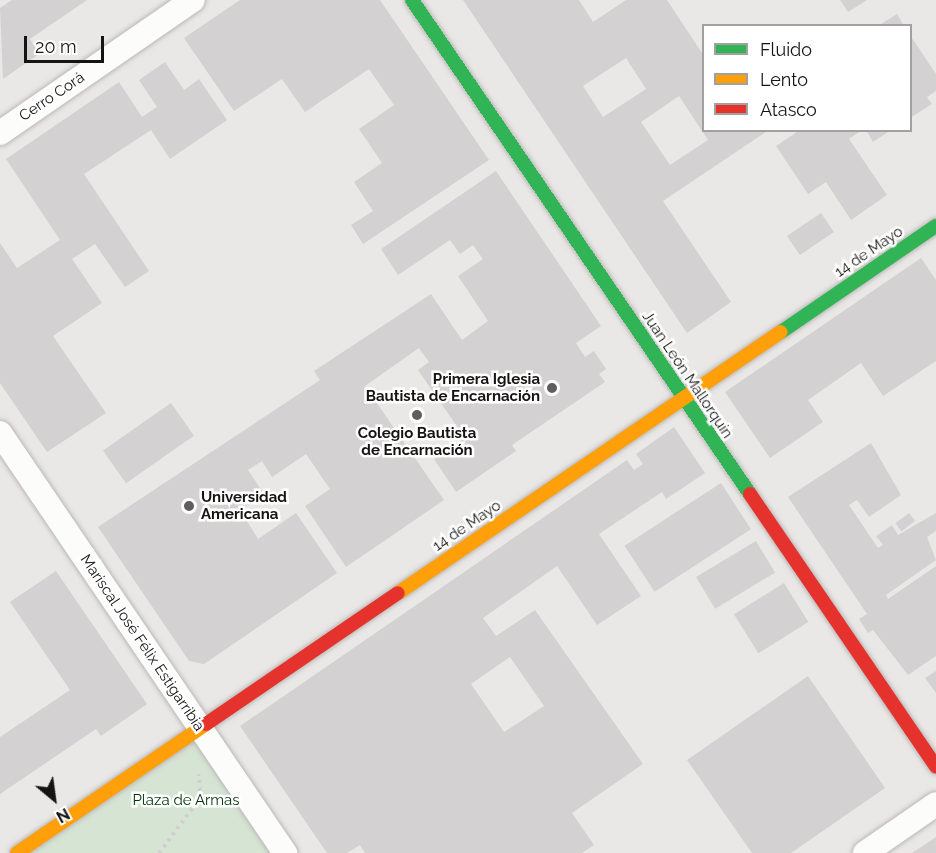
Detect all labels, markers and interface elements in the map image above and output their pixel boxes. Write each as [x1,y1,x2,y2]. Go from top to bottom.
scale bar [27,24,106,62]
legend [702,24,912,132]
text: 20 m [35,36,77,57]
text: Fluido [760,39,812,60]
street label: Cerro Corá [16,69,88,125]
text: Lento [760,69,808,90]
text: Atasco [760,99,817,120]
street label: 14 de Mayo [832,223,906,281]
street label: Juan León Mallorquín [638,308,736,442]
place label: Primera Iglesia Bautista de Encarnación [366,370,540,405]
marker: Primera Iglesia Bautista de Encarnación [545,381,559,395]
marker: Colegio Bautista de Encarnación [410,408,424,422]
place label: Colegio Bautista de Encarnación [358,424,476,459]
place label: Universidad Americana [201,488,287,523]
street label: 14 de Mayo [430,497,504,555]
marker: Universidad Americana [182,499,196,513]
street label: Mariscal José Félix Estigarribia [76,551,208,735]
north arrow [24,769,84,829]
park label: Plaza de Armas [132,792,240,810]
text: N [53,804,73,826]

